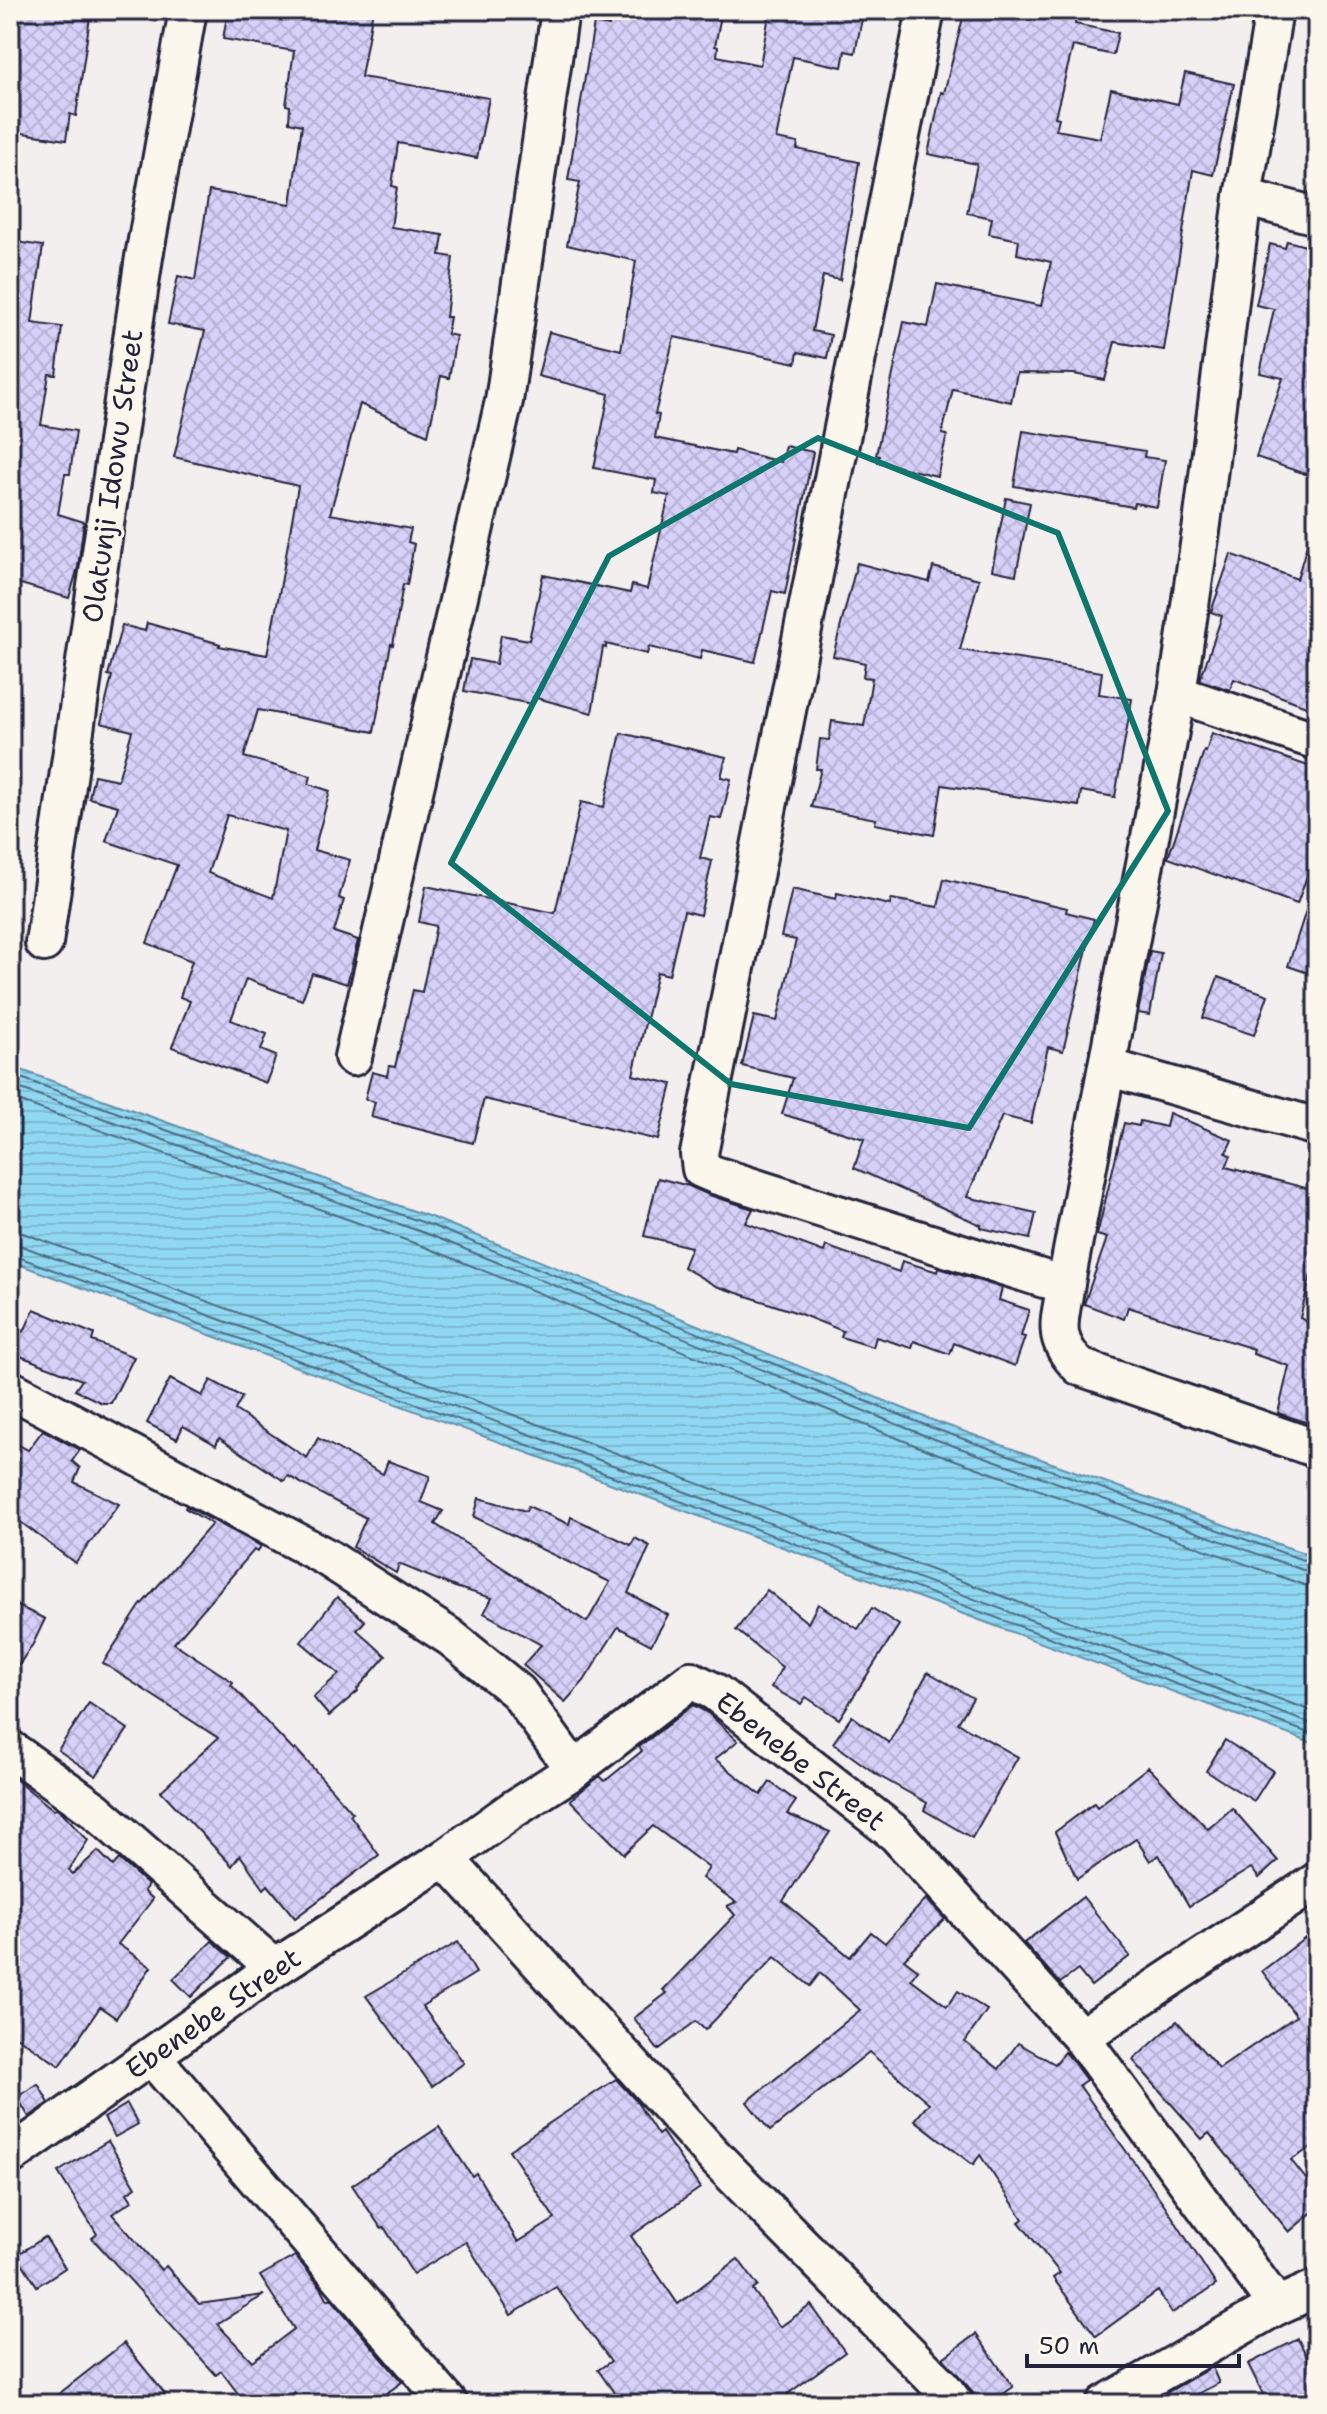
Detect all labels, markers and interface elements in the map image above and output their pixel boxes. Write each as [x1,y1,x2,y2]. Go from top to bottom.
street label: Olatunji Idowu Street [73,327,151,625]
street label: Ebenebe Street [708,1683,894,1839]
street label: Ebenebe Street [118,1938,308,2088]
scale bar [1027,2318,1239,2368]
text: 50 m [1039,2330,1099,2362]

